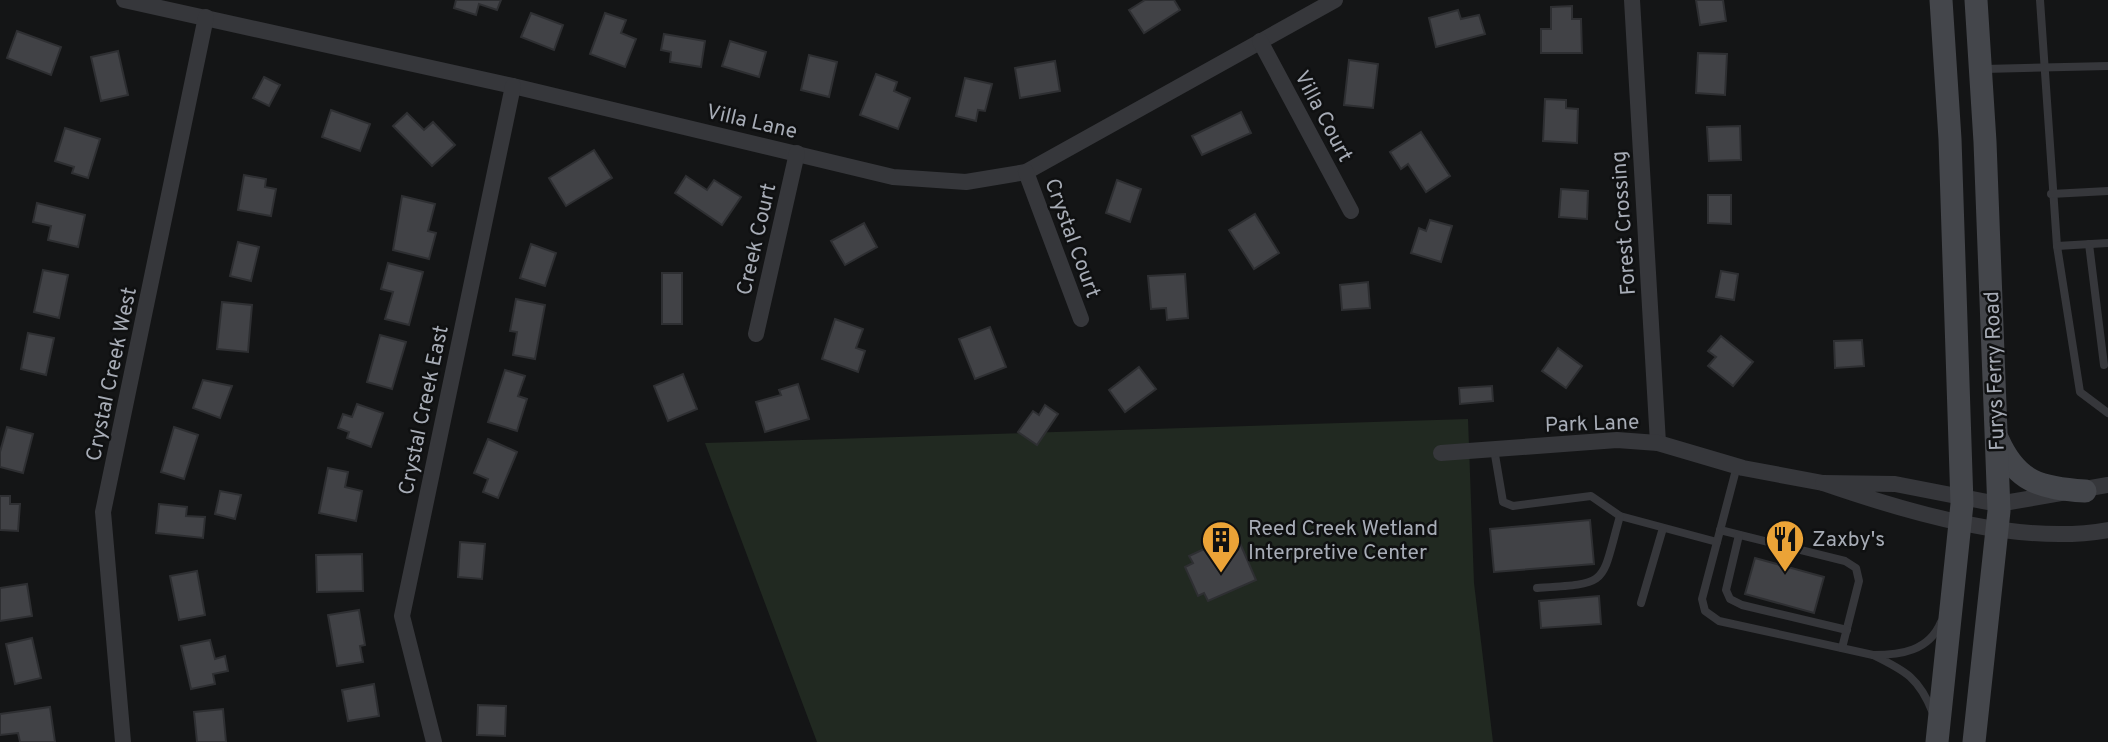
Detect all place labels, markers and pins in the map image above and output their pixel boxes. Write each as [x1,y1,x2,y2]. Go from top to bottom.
place label: Reed Creek Wetland Interpretive Center [1248,516,1438,567]
restaurant icon: Zaxby's [1764,518,1806,573]
building icon: Reed Creek Wetland Interpretive Center [1200,519,1242,574]
place label: Zaxby's [1812,527,1885,554]

